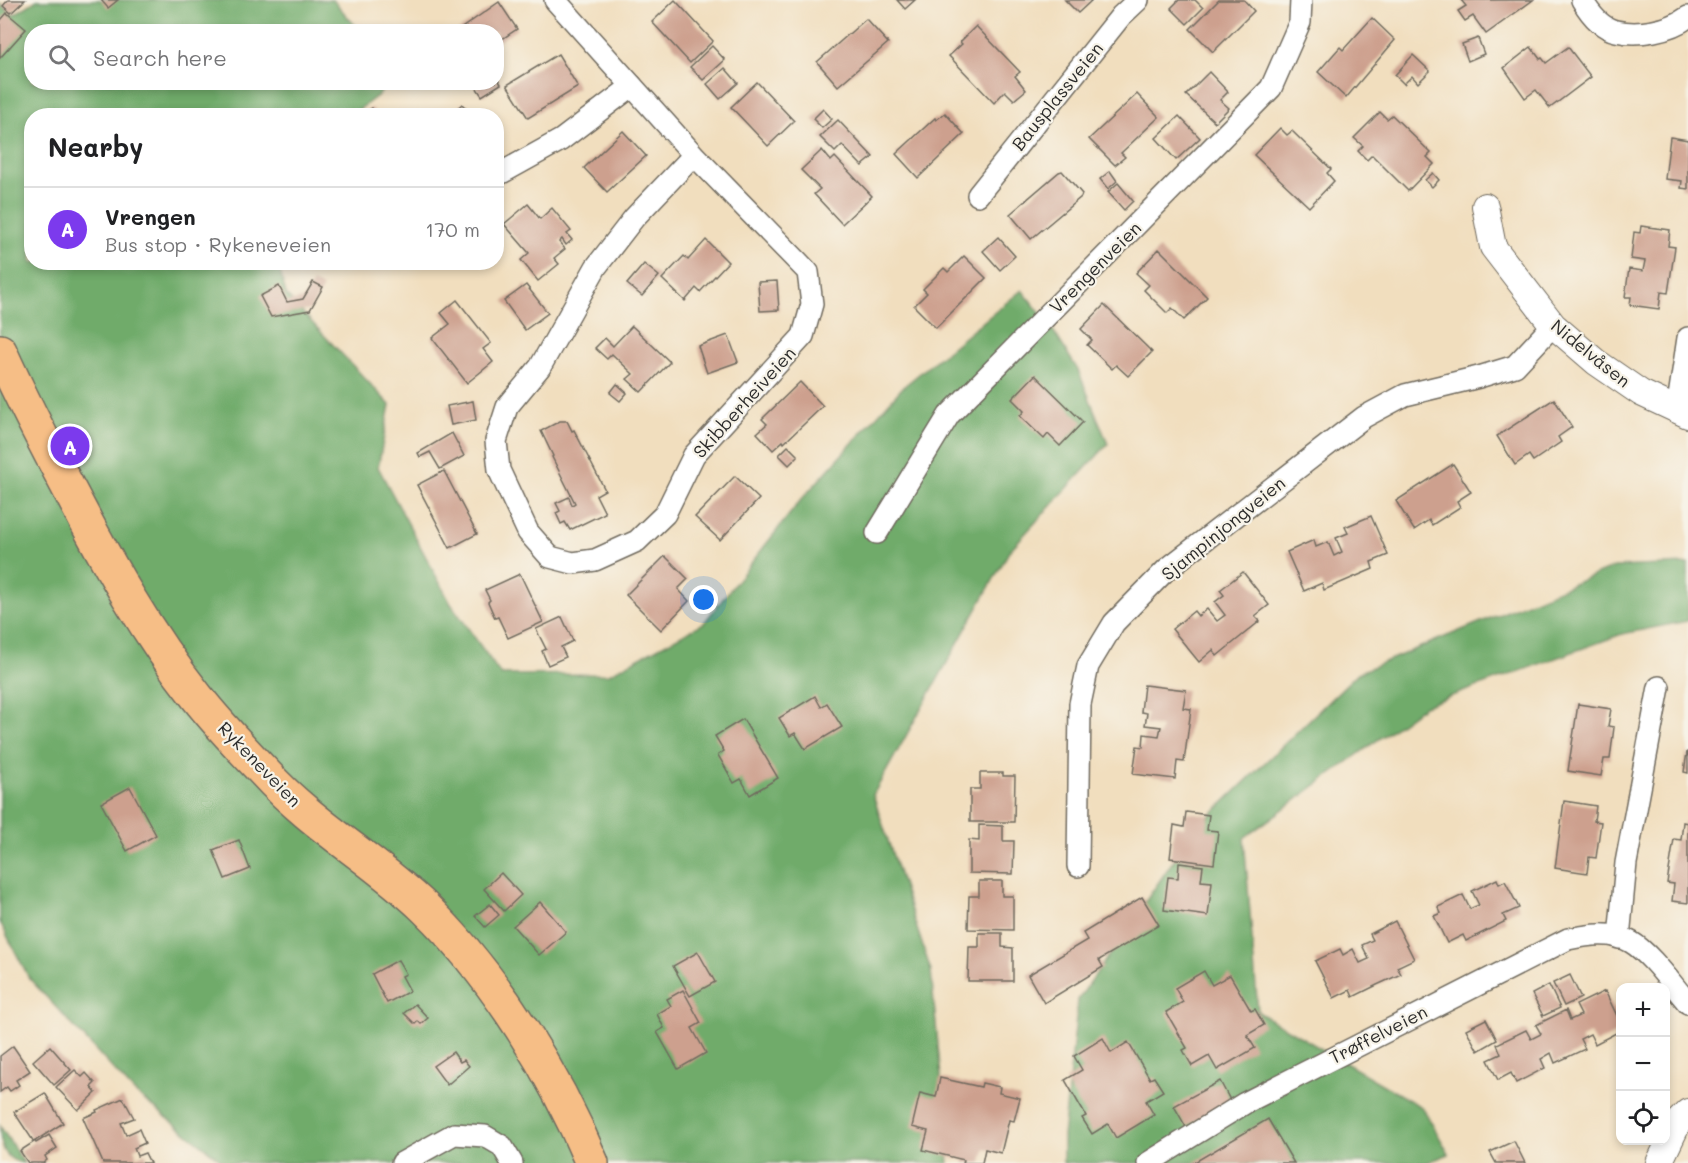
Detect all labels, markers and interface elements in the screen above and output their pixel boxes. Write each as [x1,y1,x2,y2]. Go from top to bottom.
search box [24,24,504,90]
street label: Bausplassveien [1006,37,1108,155]
icon: search [45,41,78,74]
text: Search here [93,43,227,72]
text: Nearby [48,130,143,164]
text: Vrengen [105,202,196,231]
text: A [61,216,74,242]
text: 170 m [425,216,480,242]
street label: Vrengenveien [1044,216,1146,318]
text: Bus stop · Rykeneveien [105,231,331,257]
street label: Nidelvåsen [1546,314,1636,392]
street label: Skibberheiveien [687,341,801,463]
pin: A [50,424,90,468]
street label: Sjampinjongveien [1156,471,1290,585]
your location [689,585,718,614]
street label: Rykeneveien [213,716,307,812]
map controls [1616,983,1670,1145]
button: + [1616,983,1670,1037]
street label: Trøffelveien [1325,999,1431,1069]
button: − [1616,1037,1670,1091]
button: locate [1616,1091,1670,1145]

